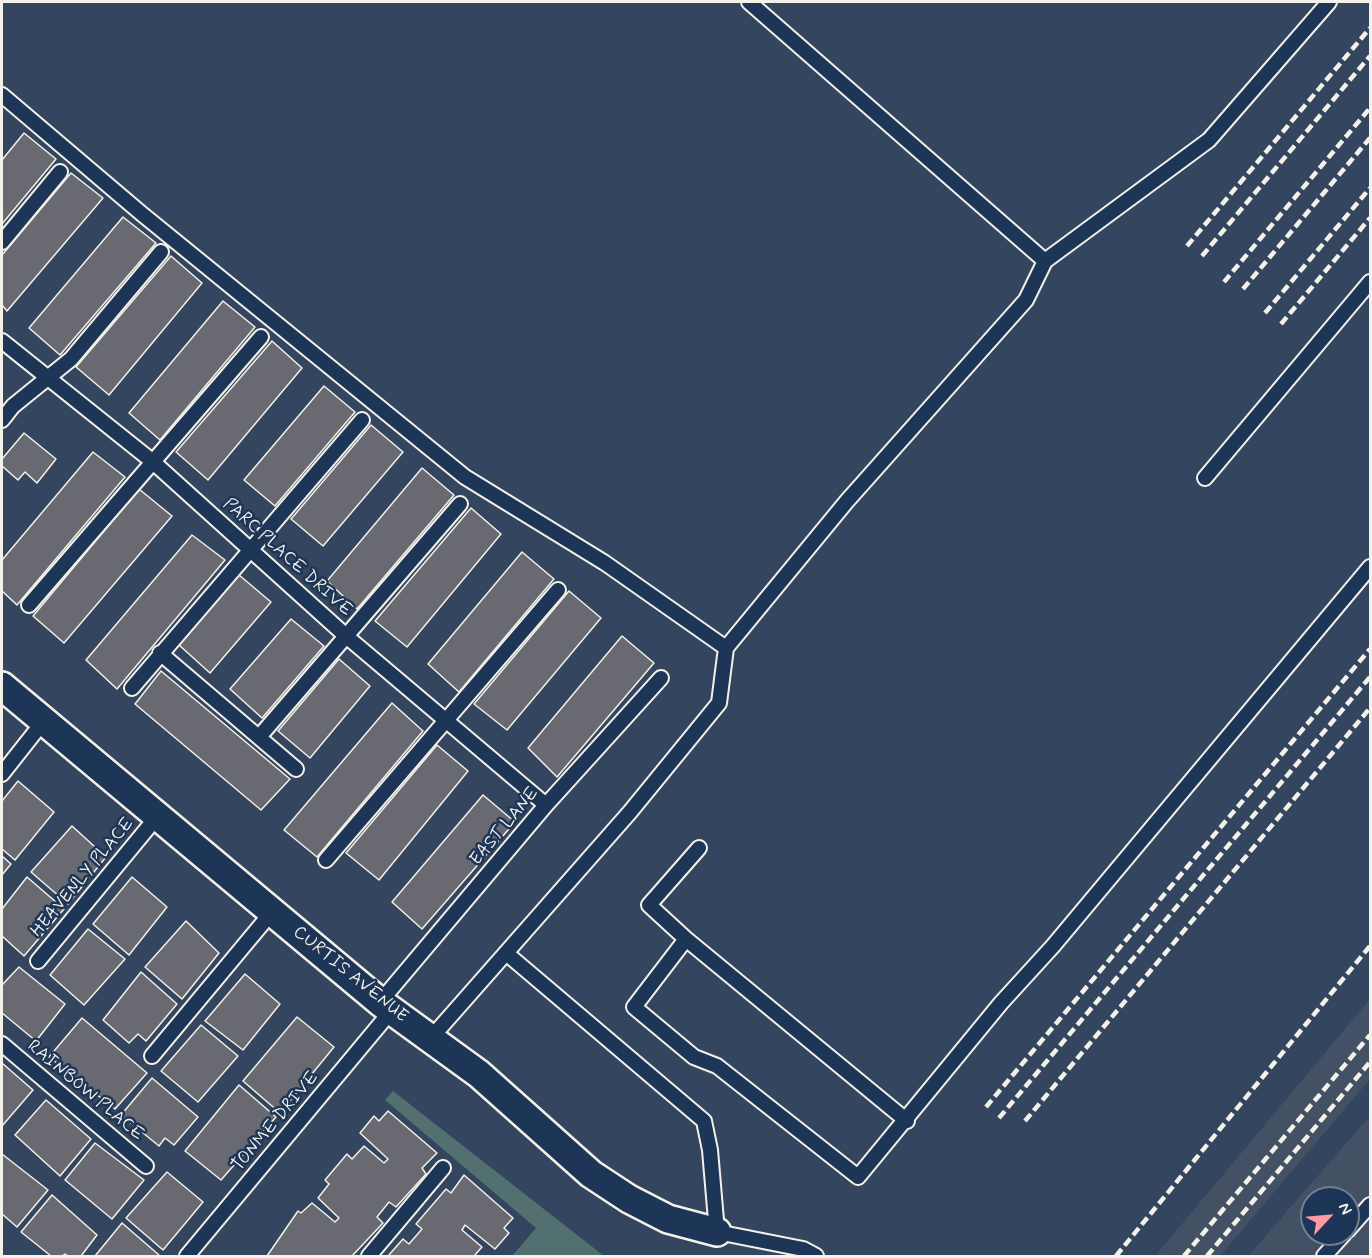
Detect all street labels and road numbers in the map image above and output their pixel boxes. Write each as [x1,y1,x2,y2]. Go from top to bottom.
street label: PARC PLACE DRIVE [218,494,356,622]
street label: EAST LANE [466,783,544,871]
street label: HEAVENLY PLACE [27,814,139,942]
street label: CURTIS AVENUE [288,922,412,1028]
street label: RAINBOW PLACE [22,1036,148,1146]
street label: TONME DRIVE [228,1067,324,1177]

